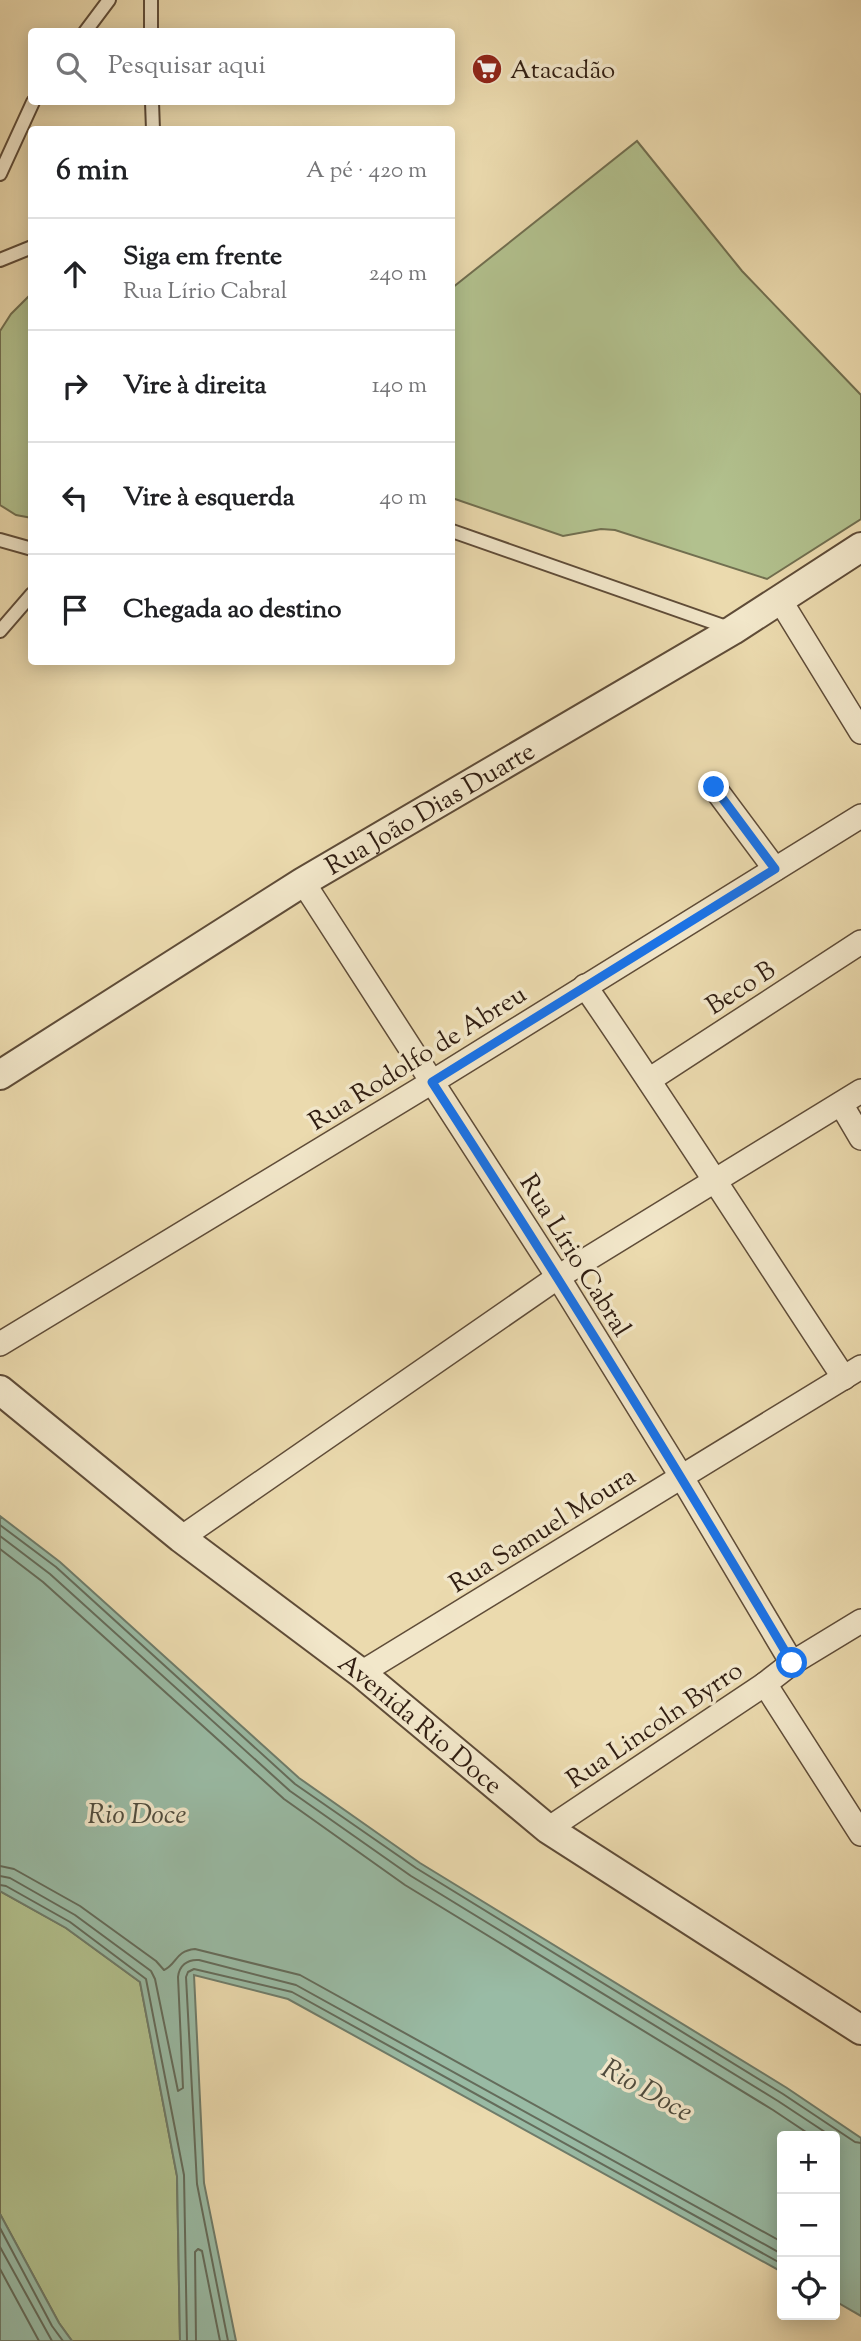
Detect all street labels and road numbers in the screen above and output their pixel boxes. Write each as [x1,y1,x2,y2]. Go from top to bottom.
street label: Rua João Dias Duarte [319,734,543,886]
street label: Beco B [699,953,783,1025]
street label: Rua Rodolfo de Abreu [302,977,534,1141]
street label: Rua Lírio Cabral [509,1168,639,1345]
street label: Rua Samuel Moura [443,1459,644,1603]
street label: Avenida Rio Doce [329,1646,510,1805]
street label: Rua Lincoln Byrro [560,1653,751,1799]

